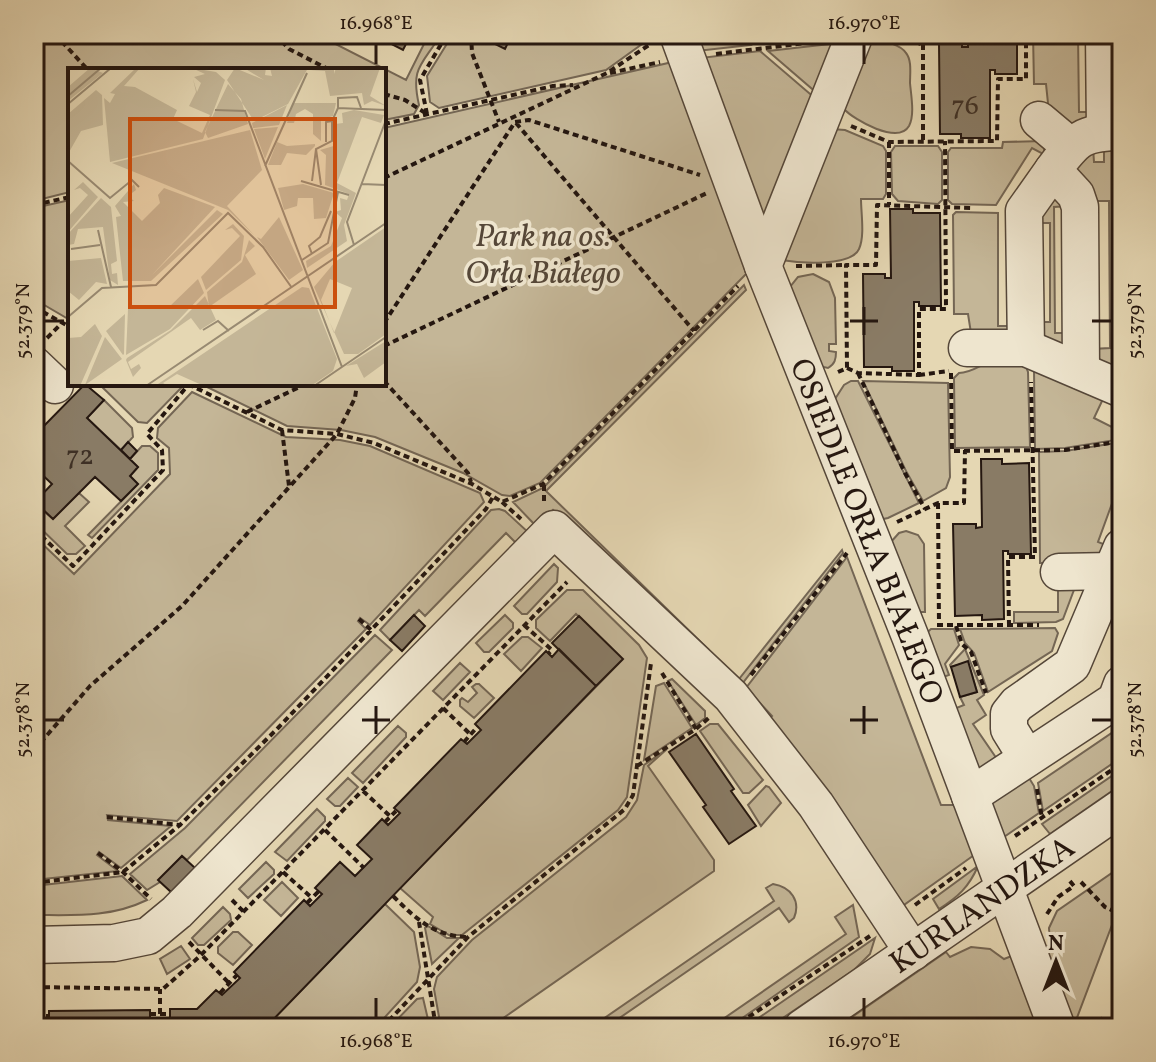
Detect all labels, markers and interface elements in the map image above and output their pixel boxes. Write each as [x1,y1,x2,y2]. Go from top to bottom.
text: 16.968°E [339,10,413,38]
text: 16.970°E [828,10,901,38]
inset map [68,68,386,386]
house number: 76 [951,87,979,126]
park label: Park na os. Orła Białego [465,216,621,297]
text: 52.379°N [10,283,38,359]
text: 52.379°N [1122,283,1150,359]
street label: OSIEDLE ORŁA BIAŁEGO [777,353,953,711]
house number: 72 [66,437,94,476]
text: 52.378°N [10,682,38,758]
text: 52.378°N [1122,682,1150,758]
street label: KURLANDZKA [882,826,1082,982]
north arrow [1016,922,1096,1002]
text: 16.968°E [339,1028,413,1056]
text: 16.970°E [828,1028,901,1056]

